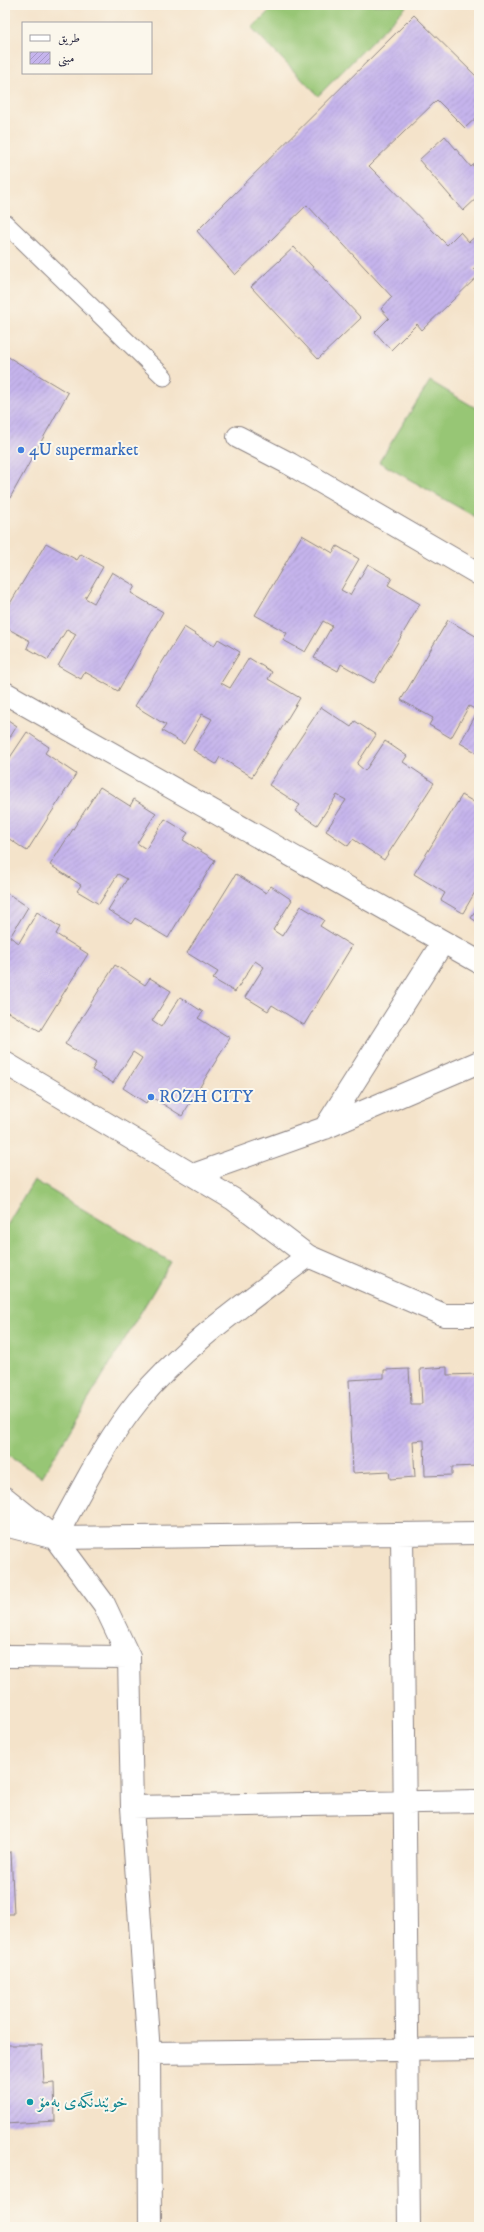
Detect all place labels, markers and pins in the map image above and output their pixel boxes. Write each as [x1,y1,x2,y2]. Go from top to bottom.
place label: 4U supermarket [29,439,139,461]
marker: 4U supermarket [16,445,26,455]
place label: ROZH CITY [159,1086,253,1108]
marker: ROZH CITY [146,1092,156,1102]
place label: خوێندنگەی بەمۆ [36,2091,128,2113]
marker: خوێندنگەی بەمۆ [25,2097,35,2107]

